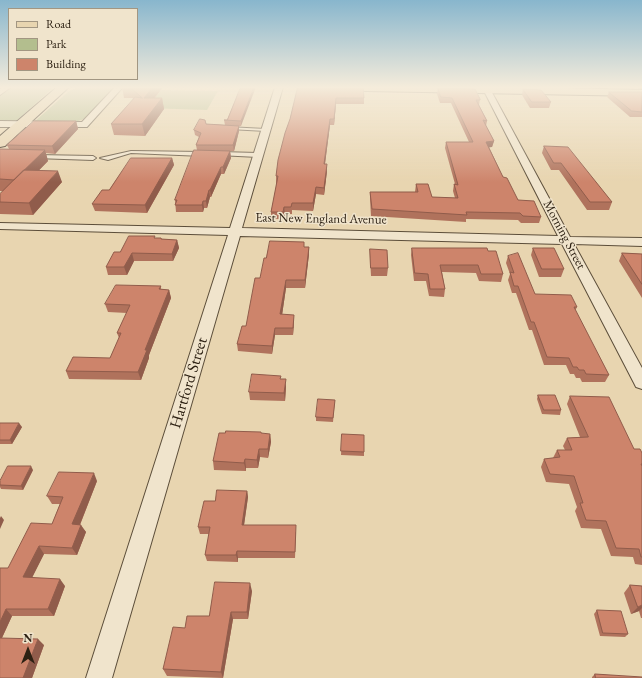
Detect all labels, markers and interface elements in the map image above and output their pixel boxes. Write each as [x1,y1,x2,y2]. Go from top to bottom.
legend [8,8,138,80]
text: Road [46,16,71,32]
text: Park [46,36,66,52]
text: Building [46,56,86,72]
street label: Morning Street [539,198,589,272]
street label: East New England Avenue [255,210,387,228]
street label: Hartford Street [166,335,212,431]
north arrow [8,630,48,670]
text: N [24,631,32,645]

